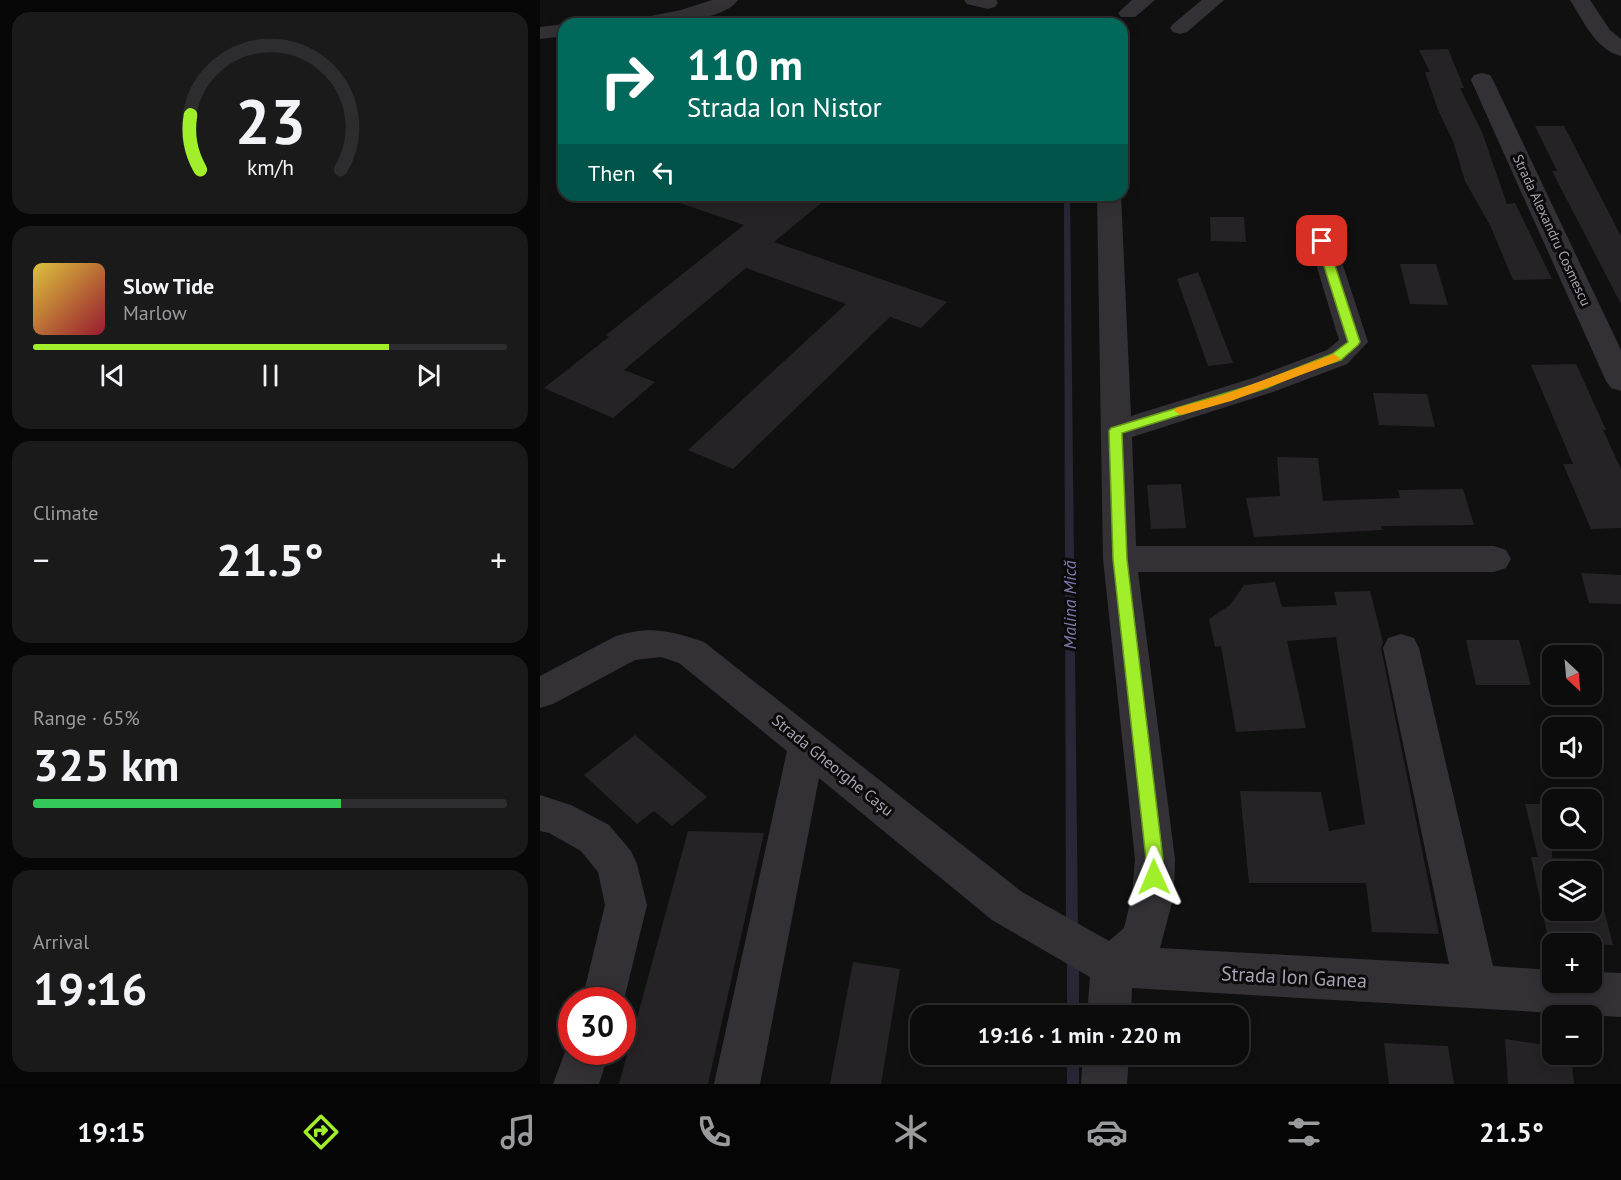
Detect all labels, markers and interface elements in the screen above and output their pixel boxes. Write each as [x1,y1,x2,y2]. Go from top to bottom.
text: 110 m [687,37,803,92]
icon: right [588,42,666,120]
text: 23 [235,80,305,161]
text: Strada Ion Nistor [687,90,882,124]
street label: Strada Alexandru Cosmescu [1509,151,1595,309]
text: km/h [246,154,293,182]
icon: left [647,156,680,189]
text: Then [588,159,635,187]
pin [1296,215,1347,266]
icon: arrive [1305,224,1338,257]
text: Slow Tide [123,272,214,300]
text: Marlow [123,300,187,326]
icon: previous [96,359,129,392]
icon: pause [254,359,287,392]
icon: next [412,359,445,392]
text: Climate [33,500,99,526]
text: 21.5° [216,530,324,588]
text: − [33,538,50,581]
text: + [490,538,507,581]
water label: Malina Mică [1058,559,1081,649]
north arrow [1542,645,1602,705]
map controls [1542,645,1602,1065]
text: Range · 65% [33,705,140,731]
street label: Strada Gheorghe Cașu [768,710,898,820]
button: sound [1542,717,1602,777]
text: 325 km [33,735,179,793]
button: search [1542,789,1602,849]
position arrow [1122,845,1186,909]
button: layers [1542,861,1602,921]
text: Arrival [33,929,89,955]
button: + [1542,933,1602,993]
text: 19:16 [33,959,147,1017]
street label: Strada Ion Ganea [1220,960,1368,994]
speed limit sign: 30 [558,987,636,1065]
button: − [1542,1005,1602,1065]
text: 19:16 · 1 min · 220 m [978,1021,1181,1049]
icon: directions [300,1111,342,1153]
icon: music [497,1111,539,1153]
icon: phone [693,1111,735,1153]
icon: climate [890,1111,932,1153]
icon: car [1086,1111,1128,1153]
icon: filters [1283,1111,1325,1153]
text: 19:15 [77,1115,146,1149]
text: 21.5° [1479,1115,1544,1149]

